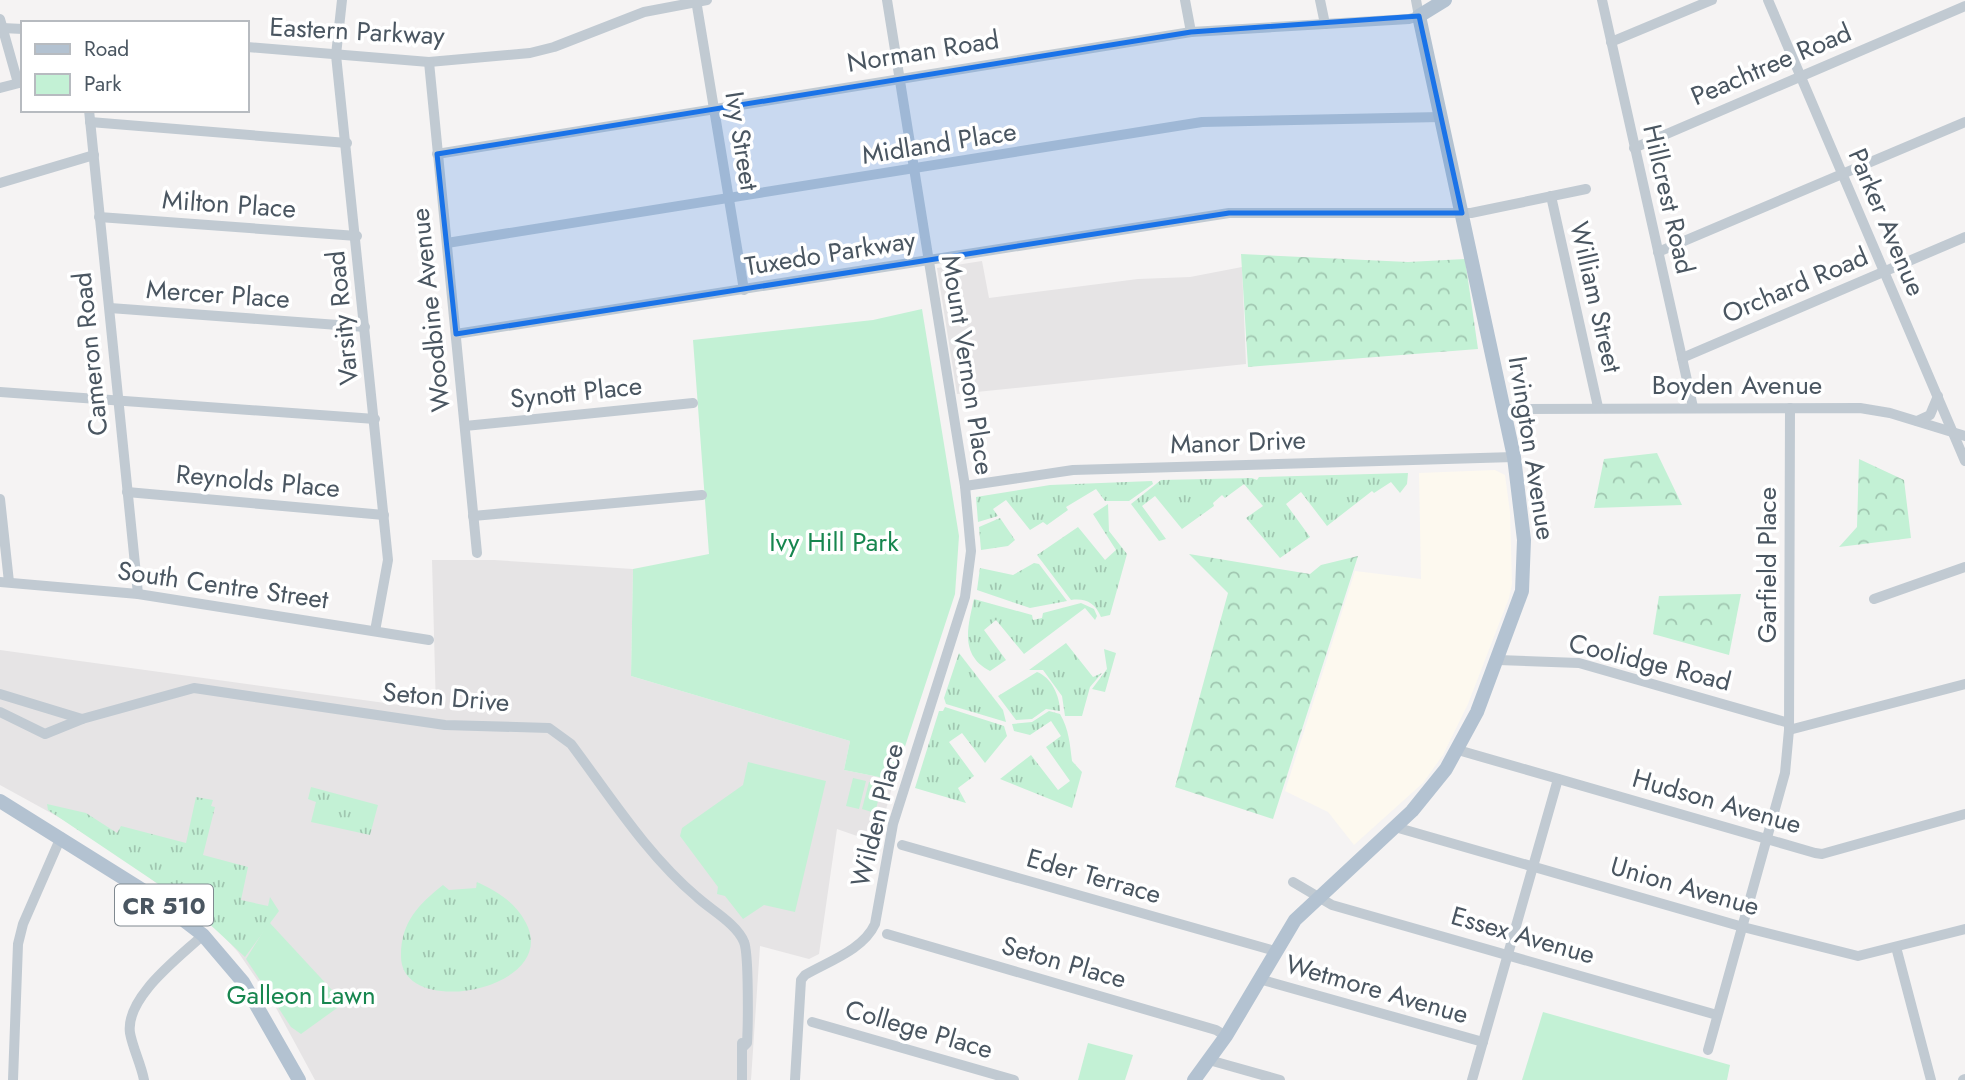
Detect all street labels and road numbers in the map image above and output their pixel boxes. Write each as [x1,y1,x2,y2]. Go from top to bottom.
street label: Eastern Parkway [268,7,446,55]
street label: Peachtree Road [1685,13,1857,115]
street label: Norman Road [844,20,1002,82]
street label: Ivy Street [715,89,769,194]
street label: Midland Place [859,112,1019,174]
street label: Hillcrest Road [1633,121,1705,277]
street label: Parker Avenue [1839,142,1935,302]
street label: Milton Place [161,180,297,228]
street label: Woodbine Avenue [400,206,460,414]
street label: William Street [1560,218,1632,377]
street label: Tuxedo Parkway [742,221,919,285]
street label: Orchard Road [1716,237,1874,333]
street label: Varsity Road [316,249,368,387]
street label: Mount Vernon Place [932,252,1004,478]
street label: Cameron Road [63,270,117,438]
street label: Mercer Place [145,270,291,318]
street label: Irvington Avenue [1499,353,1565,543]
street label: Synott Place [508,366,644,418]
street label: Boyden Avenue [1652,366,1822,404]
street label: Manor Drive [1169,421,1307,463]
street label: Reynolds Place [174,455,342,507]
street label: Garfield Place [1748,487,1786,643]
street label: South Centre Street [115,551,332,619]
street label: Coolidge Road [1565,624,1735,700]
street label: Seton Drive [381,673,511,721]
street label: Wilden Place [841,739,913,891]
street label: Hudson Avenue [1628,759,1806,843]
street label: Eder Terrace [1022,839,1166,913]
street label: Union Avenue [1606,847,1764,925]
road number: CR 510 [115,884,213,925]
street label: Essex Avenue [1447,896,1599,974]
street label: Seton Place [997,926,1131,998]
street label: Wetmore Avenue [1281,945,1473,1033]
street label: College Place [841,990,997,1068]

